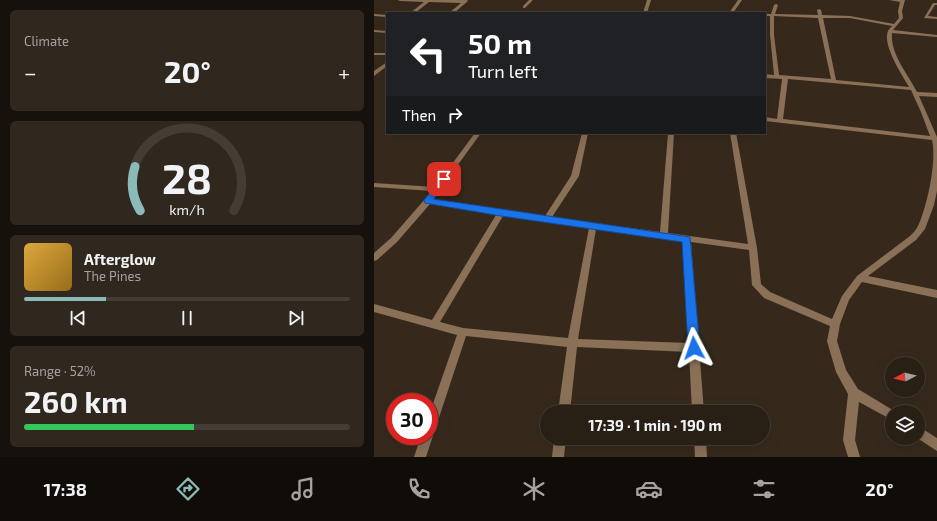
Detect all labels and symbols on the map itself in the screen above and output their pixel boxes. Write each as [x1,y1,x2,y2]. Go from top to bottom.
pin [427,162,461,196]
position arrow [673,327,715,369]
north arrow [885,357,925,397]
speed limit sign: 30 [386,393,438,445]

